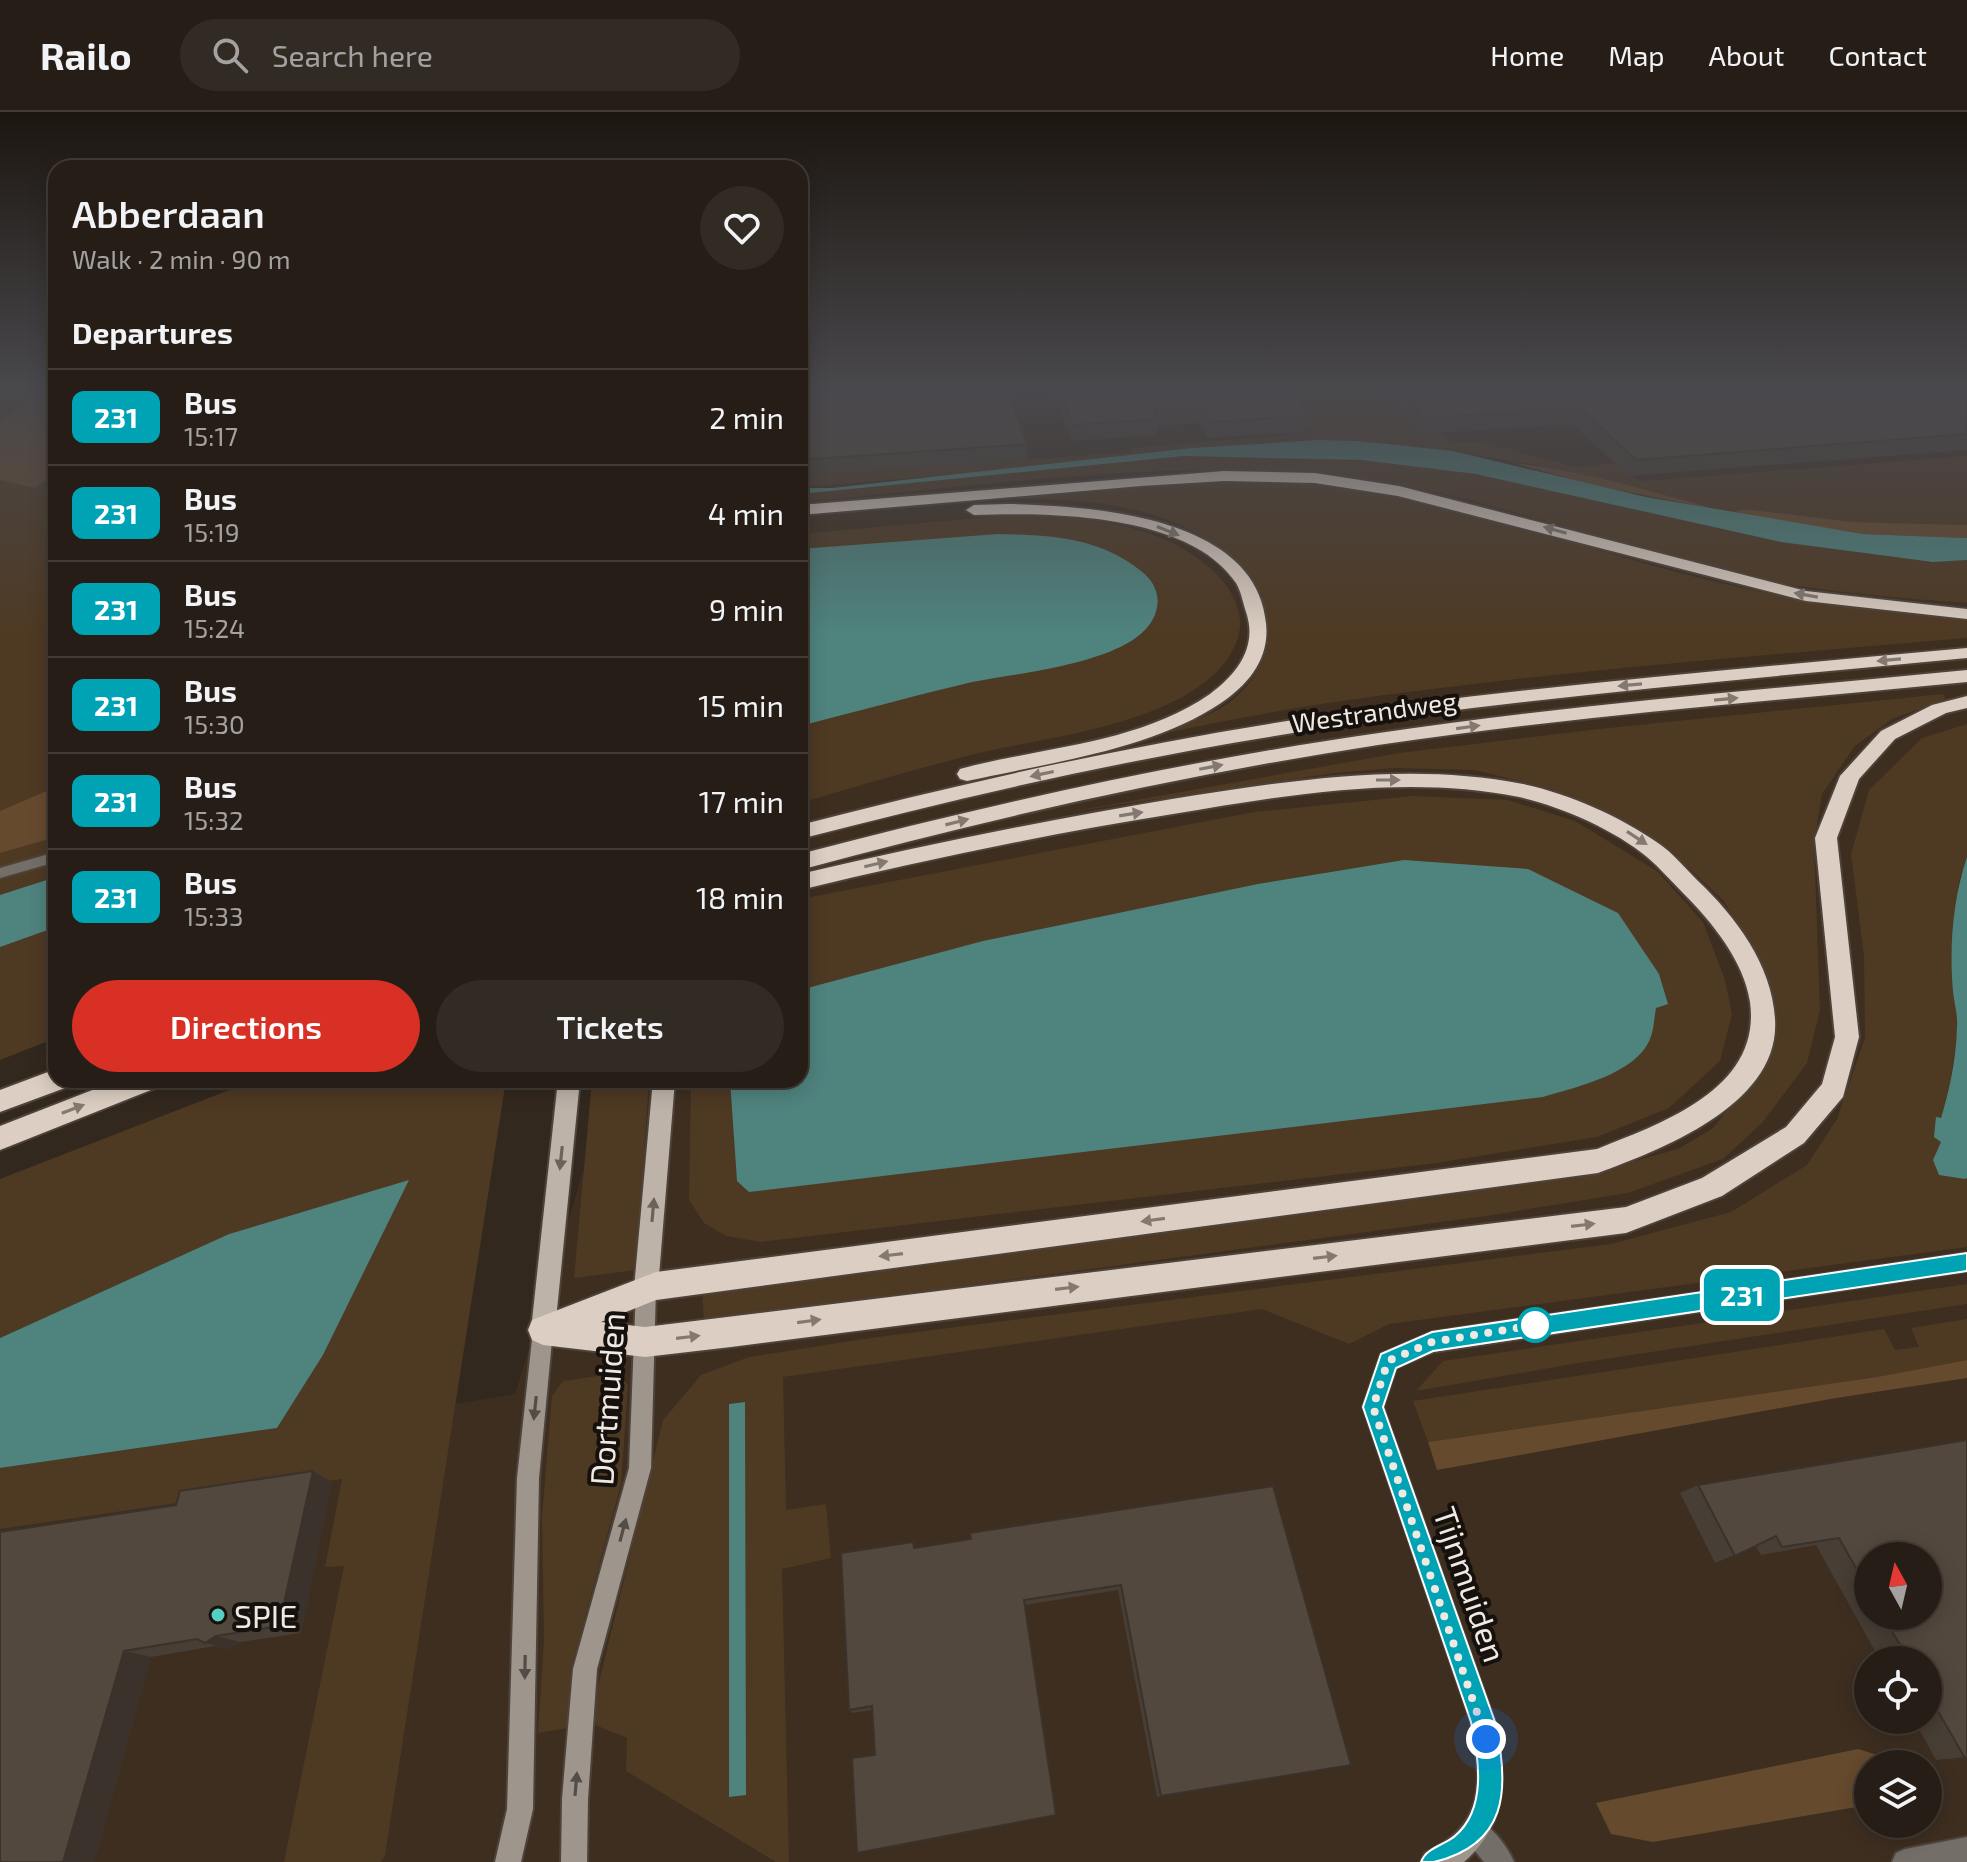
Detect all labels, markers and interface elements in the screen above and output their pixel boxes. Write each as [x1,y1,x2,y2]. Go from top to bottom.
search box [180,19,740,91]
text: Railo [40,32,132,78]
icon: search [208,33,252,77]
text: Search here [272,37,433,73]
text: Home [1490,38,1564,72]
text: Map [1608,38,1665,72]
text: About [1709,38,1784,72]
text: Contact [1828,38,1927,72]
button: heart [700,186,784,270]
text: Abberdaan [72,190,265,236]
text: Walk · 2 min · 90 m [72,243,291,274]
text: Departures [72,314,233,350]
text: Bus [184,384,237,420]
text: 2 min [709,399,784,435]
text: 231 [94,400,138,434]
text: 15:17 [184,420,238,451]
text: Bus [184,480,237,516]
text: 4 min [708,495,784,531]
text: 231 [94,496,138,530]
text: 15:19 [184,516,240,547]
one-way arrow [1542,524,1567,536]
one-way arrow [1156,525,1180,538]
text: Bus [184,576,237,612]
one-way arrow [1793,589,1818,601]
text: 9 min [709,591,784,627]
text: 231 [94,592,138,626]
text: 15:24 [184,612,245,643]
one-way arrow [1876,654,1901,667]
text: Bus [184,672,237,708]
one-way arrow [1618,678,1643,691]
street label: Westrandweg [1290,684,1458,738]
text: 15 min [698,687,784,723]
text: 231 [94,688,138,722]
one-way arrow [1714,692,1739,705]
text: 15:30 [184,708,245,739]
one-way arrow [1456,720,1481,733]
one-way arrow [1199,761,1224,773]
text: Bus [184,768,237,804]
one-way arrow [1029,768,1054,781]
one-way arrow [1376,774,1401,786]
text: 17 min [699,783,784,819]
text: 231 [94,784,138,818]
text: 15:32 [184,804,244,835]
one-way arrow [1119,807,1144,819]
one-way arrow [944,815,969,827]
one-way arrow [1627,830,1648,845]
one-way arrow [863,857,888,870]
text: Bus [184,864,237,900]
text: 18 min [696,879,784,915]
text: 231 [94,880,138,914]
text: 15:33 [184,900,243,931]
button: Directions [72,980,420,1072]
button: Tickets [436,980,784,1072]
one-way arrow [61,1102,85,1115]
one-way arrow [554,1146,567,1171]
one-way arrow [647,1197,660,1222]
one-way arrow [1140,1214,1165,1227]
one-way arrow [1571,1219,1596,1232]
one-way arrow [878,1249,903,1262]
one-way arrow [1313,1250,1338,1263]
line badge: 231 [1696,1269,1788,1321]
text: 231 [1720,1278,1764,1312]
one-way arrow [1054,1281,1079,1294]
unlabelled marker [1518,1308,1552,1342]
street label: Dortmuiden [581,1311,631,1487]
one-way arrow [797,1314,822,1327]
one-way arrow [676,1330,701,1343]
one-way arrow [529,1396,542,1421]
street label: Tijnmuiden [1426,1501,1515,1667]
one-way arrow [617,1517,630,1541]
north arrow [1854,1542,1942,1630]
map controls [1854,1542,1942,1838]
place label: SPIE [234,1596,297,1634]
marker: SPIE [209,1606,227,1624]
button: locate [1854,1646,1942,1734]
one-way arrow [518,1655,531,1680]
your location [1466,1719,1506,1759]
button: layers [1854,1750,1942,1838]
one-way arrow [570,1771,583,1796]

